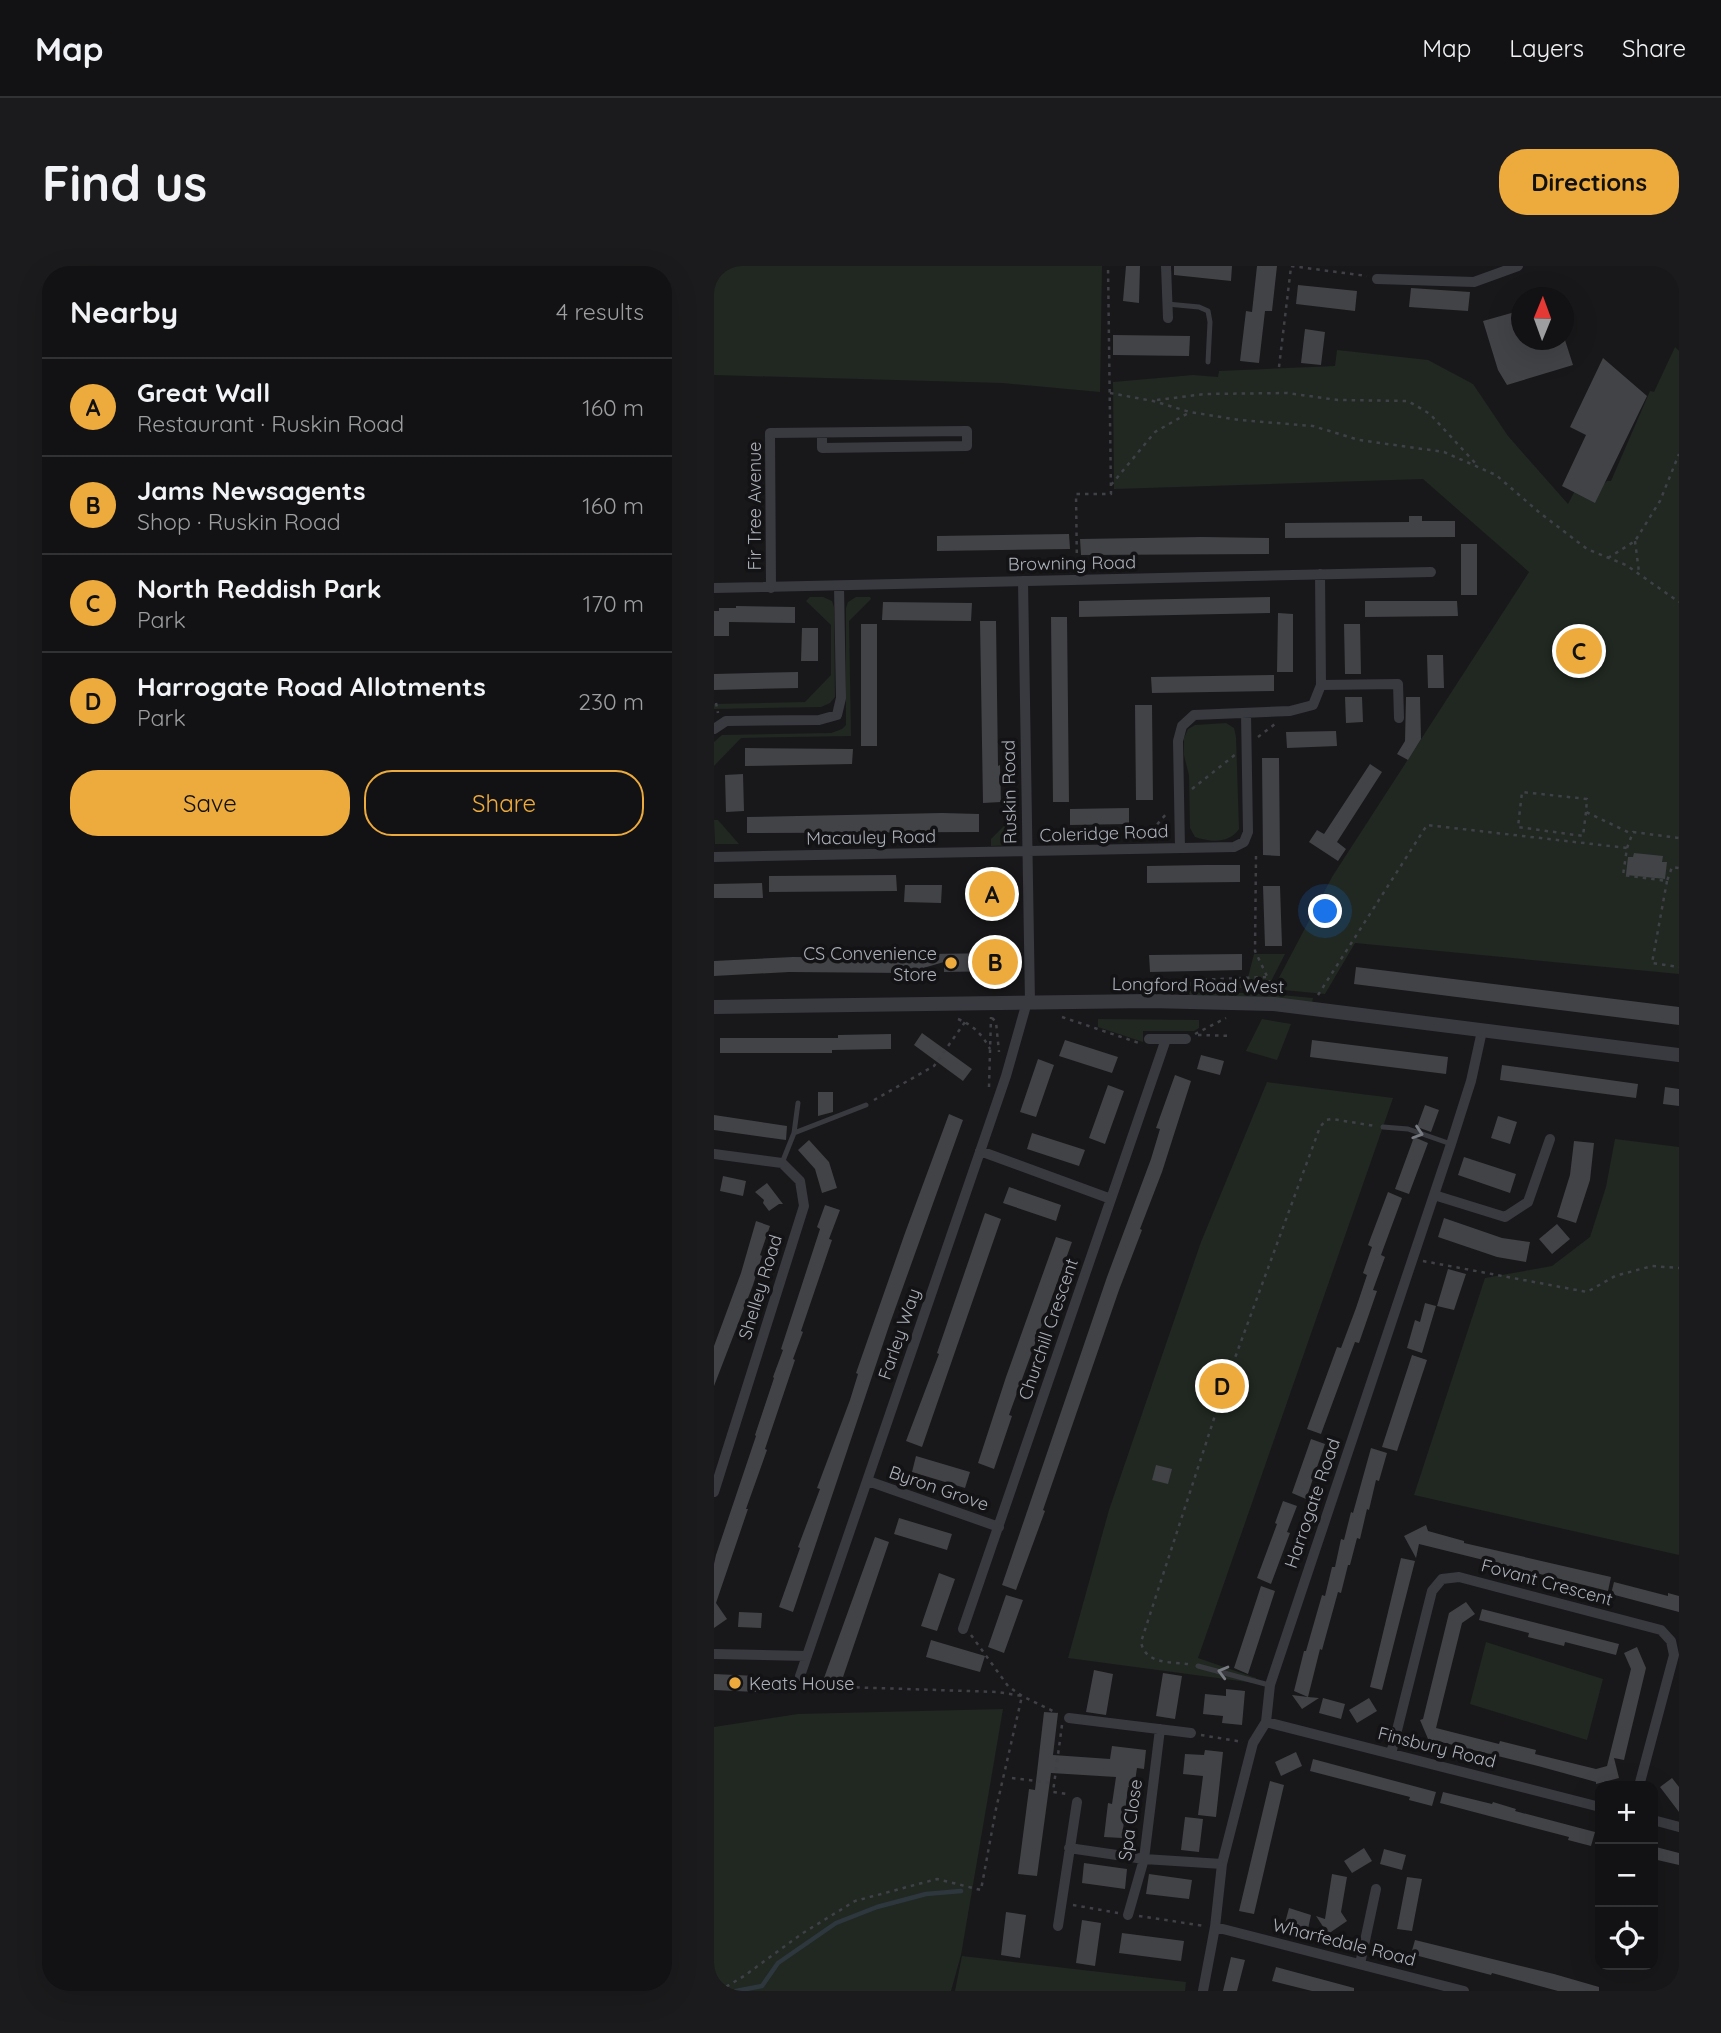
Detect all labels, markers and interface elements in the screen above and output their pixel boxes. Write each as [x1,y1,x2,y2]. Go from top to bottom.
text: Map [35,28,103,69]
text: Map [1422,33,1471,63]
text: Layers [1509,33,1584,63]
text: Share [1622,33,1686,63]
button: Directions [1499,149,1679,215]
text: Find us [42,152,207,213]
north arrow [1511,287,1574,350]
text: Nearby [70,293,178,331]
text: 4 results [556,297,644,326]
text: Great Wall [137,376,270,409]
text: A [86,393,100,422]
text: 160 m [582,393,644,422]
text: Restaurant · Ruskin Road [137,409,404,438]
street label: Fir Tree Avenue [743,441,766,571]
text: Jams Newsagents [137,474,365,507]
text: B [85,491,101,520]
text: 160 m [582,491,644,520]
text: Shop · Ruskin Road [137,507,341,536]
street label: Browning Road [1008,550,1136,576]
text: North Reddish Park [137,572,382,605]
text: C [86,589,100,618]
text: 170 m [583,589,644,618]
text: Park [137,605,186,634]
pin: C [1556,625,1602,677]
text: Harrogate Road Allotments [137,670,486,703]
text: D [85,687,101,716]
text: 230 m [578,687,644,716]
text: Park [137,703,186,732]
street label: Ruskin Road [997,740,1021,844]
button: Save [70,770,350,836]
button: Share [364,770,644,836]
street label: Coleridge Road [1039,819,1169,847]
street label: Macauley Road [806,824,936,850]
pin: A [969,868,1015,920]
your location [1308,894,1342,928]
pin: B [972,936,1018,988]
place label: CS Convenience Store [803,942,937,986]
marker: CS Convenience Store [943,955,959,971]
street label: Longford Road West [1112,972,1284,998]
one-way arrow [1411,1125,1423,1139]
street label: Shelley Road [733,1232,787,1342]
street label: Churchill Crescent [1013,1255,1083,1403]
street label: Farley Way [873,1285,925,1383]
pin: D [1199,1360,1245,1412]
street label: Harrogate Road [1279,1435,1345,1571]
street label: Byron Grove [886,1460,992,1516]
street label: Fovant Crescent [1479,1553,1615,1611]
one-way arrow [1217,1666,1229,1680]
place label: Keats House [749,1672,854,1695]
marker: Keats House [727,1675,743,1691]
street label: Finsbury Road [1376,1721,1498,1773]
street label: Spa Close [1113,1778,1147,1862]
map controls [1595,1781,1658,1970]
button: + [1595,1781,1658,1844]
button: − [1595,1844,1658,1907]
button: locate [1595,1907,1658,1970]
street label: Wharfedale Road [1270,1913,1418,1971]

